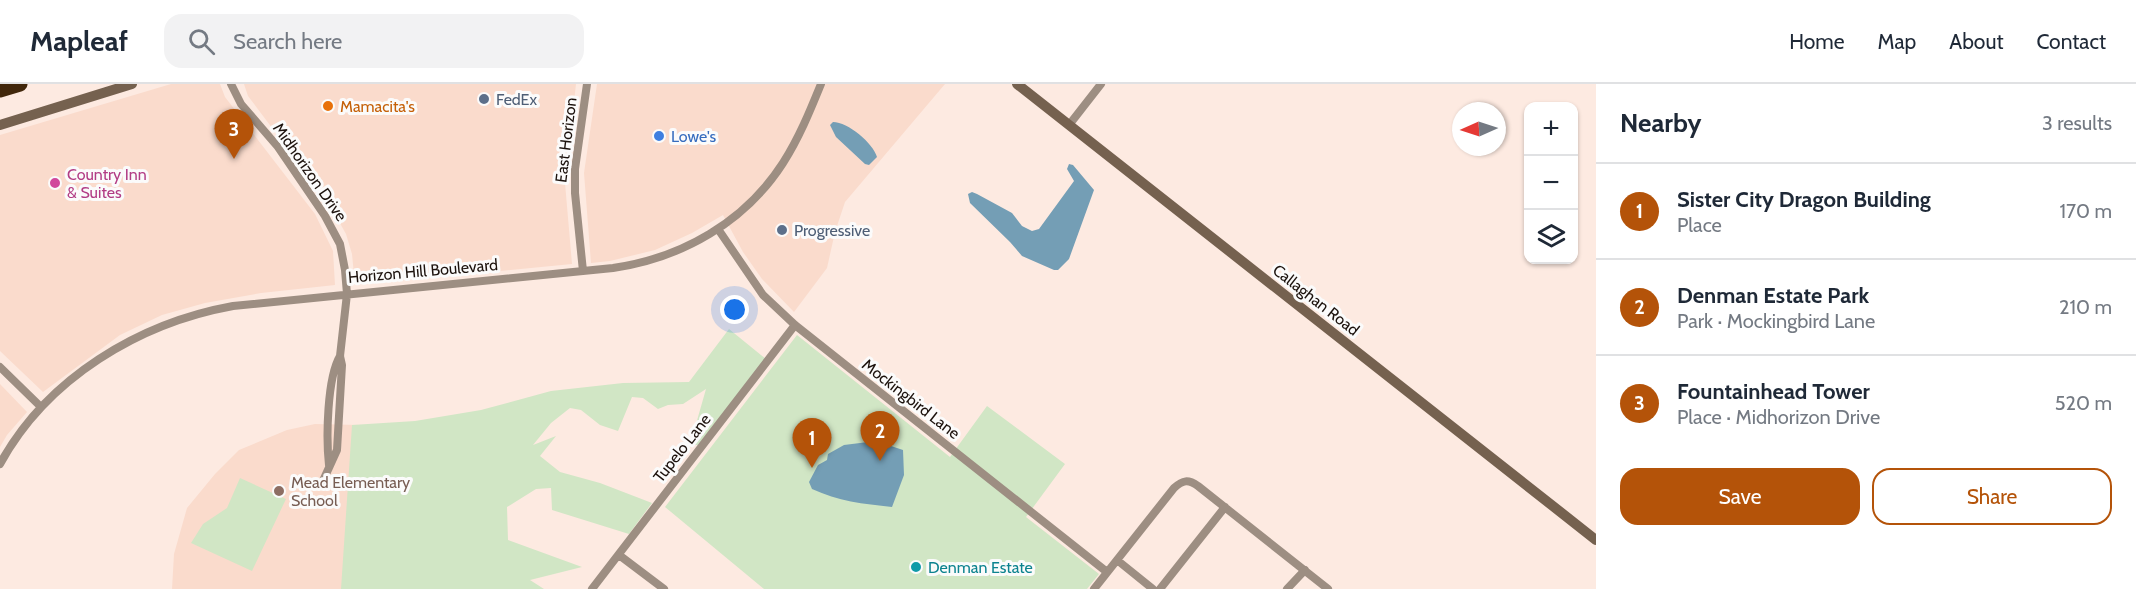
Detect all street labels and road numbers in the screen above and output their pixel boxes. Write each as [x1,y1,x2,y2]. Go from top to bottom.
street label: East Horizon [551,96,581,184]
street label: Midhorizon Drive [269,119,351,225]
street label: Horizon Hill Boulevard [347,255,499,287]
street label: Callaghan Road [1269,260,1363,340]
street label: Mockingbird Lane [858,355,964,443]
street label: Tupelo Lane [649,410,715,486]

